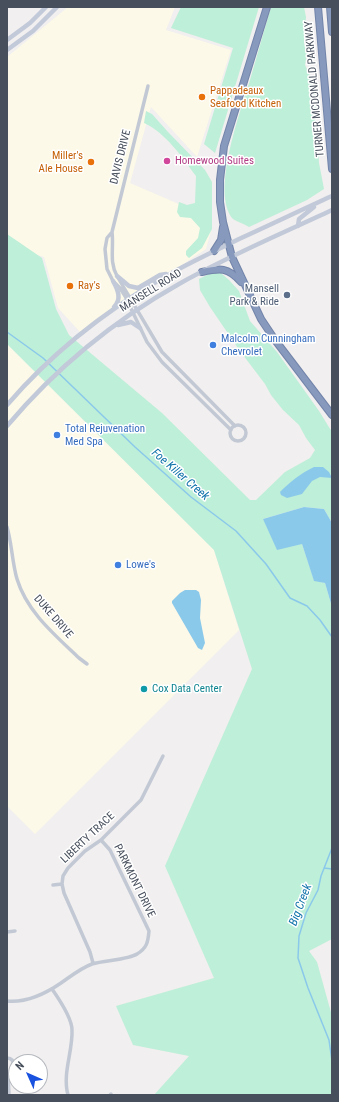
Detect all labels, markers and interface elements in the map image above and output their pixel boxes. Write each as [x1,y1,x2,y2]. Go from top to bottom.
street label: TURNER MCDONALD PARKWAY [302,20,328,158]
place label: Pappadeaux Seafood Kitchen [210,84,281,110]
marker: Pappadeaux Seafood Kitchen [197,92,207,102]
street label: DAVIS DRIVE [108,128,134,186]
place label: Miller's Ale House [39,149,83,175]
place label: Homewood Suites [175,154,254,168]
marker: Homewood Suites [162,156,172,166]
marker: Miller's Ale House [86,157,96,167]
street label: MANSELL ROAD [118,267,184,315]
place label: Ray's [78,279,100,293]
marker: Ray's [65,281,75,291]
place label: Mansell Park & Ride [229,282,279,308]
marker: Mansell Park & Ride [282,290,292,300]
place label: Malcolm Cunningham Chevrolet [221,332,315,358]
marker: Malcolm Cunningham Chevrolet [208,340,218,350]
place label: Total Rejuvenation Med Spa [65,422,145,448]
marker: Total Rejuvenation Med Spa [52,430,62,440]
water label: Foe Killer Creek [148,446,212,504]
place label: Lowe's [126,558,155,572]
marker: Lowe's [113,560,123,570]
street label: DUKE DRIVE [31,593,75,641]
place label: Cox Data Center [152,682,222,696]
marker: Cox Data Center [139,684,149,694]
street label: LIBERTY TRACE [58,810,118,866]
street label: PARKMONT DRIVE [111,842,157,920]
water label: Big Creek [286,882,316,928]
north arrow [8,1054,48,1094]
text: N [13,1059,27,1073]

